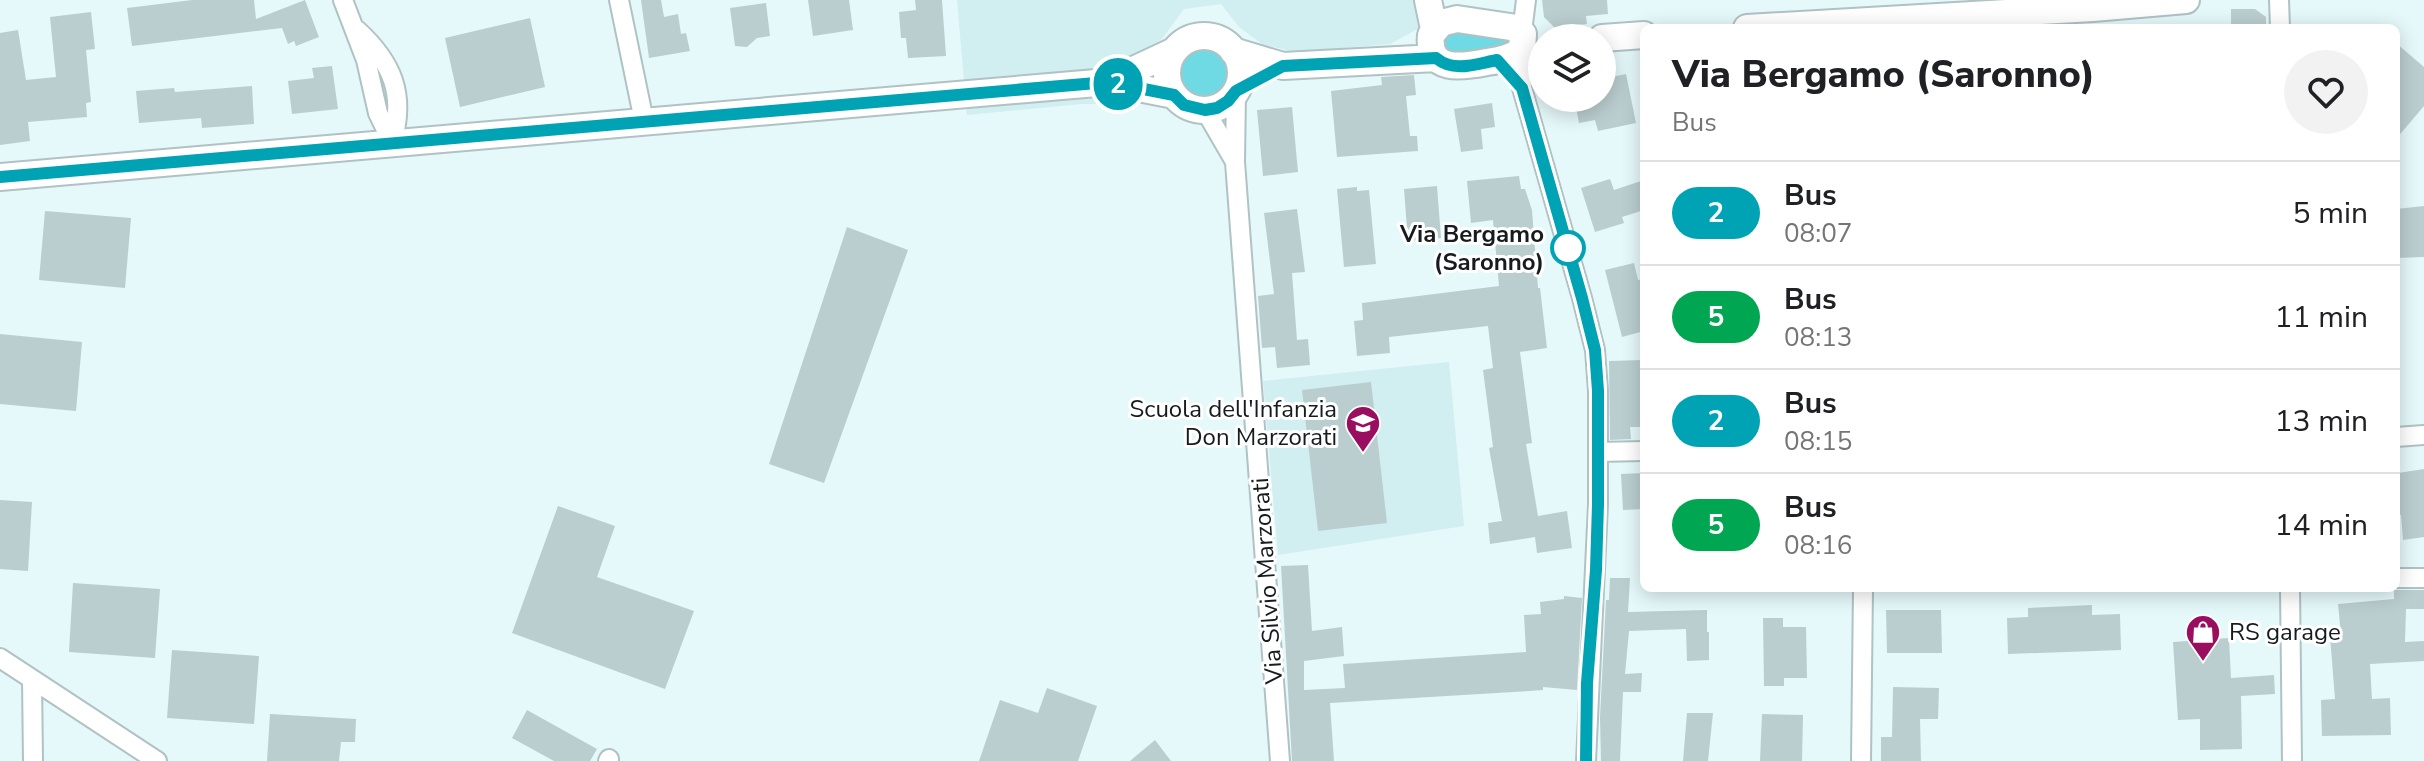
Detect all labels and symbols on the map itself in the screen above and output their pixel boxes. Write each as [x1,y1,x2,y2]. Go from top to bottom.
line badge: 2 [1092,58,1144,110]
place label: Via Bergamo (Saronno) [1399,218,1544,278]
marker: Via Bergamo (Saronno) [1551,231,1585,265]
place label: Scuola dell'Infanzia Don Marzorati [1130,393,1337,453]
school or university icon: Scuola dell'Infanzia Don Marzorati [1344,404,1382,454]
street label: Via Silvio Marzorati [1244,477,1290,686]
shop icon: RS garage [2184,613,2222,663]
place label: RS garage [2229,616,2341,648]

